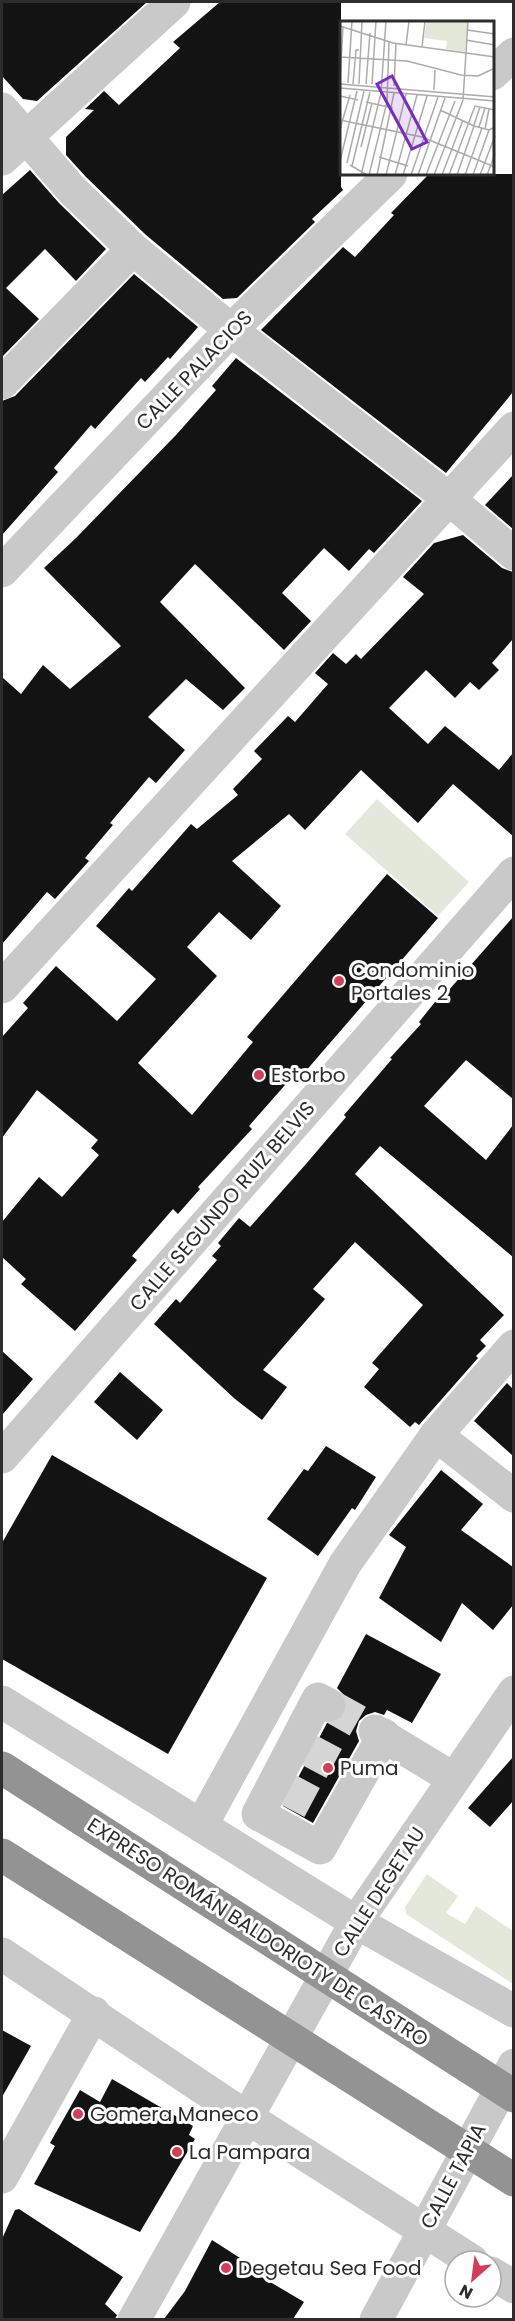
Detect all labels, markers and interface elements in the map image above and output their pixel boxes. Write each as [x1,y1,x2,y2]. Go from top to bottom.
inset map [340,21,494,176]
street label: CALLE PALACIOS [129,304,259,436]
place label: Condominio Portales 2 [351,956,474,1007]
marker: Condominio Portales 2 [332,974,346,988]
place label: Estorbo [271,1061,346,1089]
marker: Estorbo [252,1068,266,1082]
street label: CALLE SEGUNDO RUIZ BELVIS [123,1095,321,1317]
place label: Puma [340,1754,399,1782]
marker: Puma [321,1761,335,1775]
street label: EXPRESO ROMÁN BALDORIOTY DE CASTRO [82,1811,434,2053]
street label: CALLE DEGETAU [326,1822,432,1962]
place label: Gomera Maneco [90,2100,259,2128]
marker: Gomera Maneco [71,2107,85,2121]
street label: CALLE TAPIA [413,2118,493,2234]
place label: La Pampara [189,2138,310,2166]
marker: La Pampara [170,2145,184,2159]
north arrow [443,2249,503,2309]
place label: Degetau Sea Food [238,2254,422,2282]
marker: Degetau Sea Food [219,2261,233,2275]
text: N [455,2279,477,2305]

